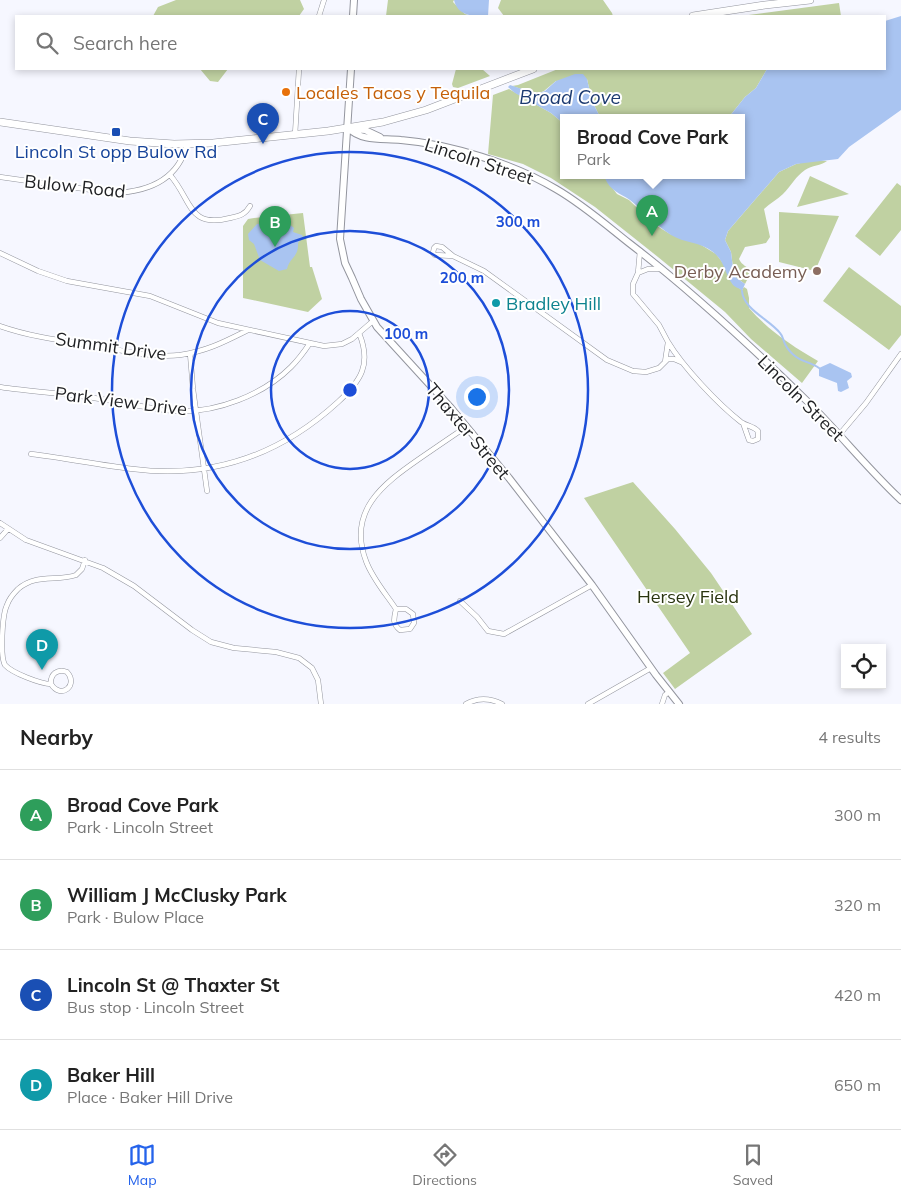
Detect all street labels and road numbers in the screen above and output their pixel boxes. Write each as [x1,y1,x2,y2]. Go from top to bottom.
street label: Lincoln Street [422,133,536,189]
street label: Bulow Road [23,169,127,203]
street label: Summit Drive [54,327,168,365]
street label: Lincoln Street [753,350,849,446]
street label: Thaxter Street [421,378,515,484]
street label: Park View Drive [54,381,188,421]

